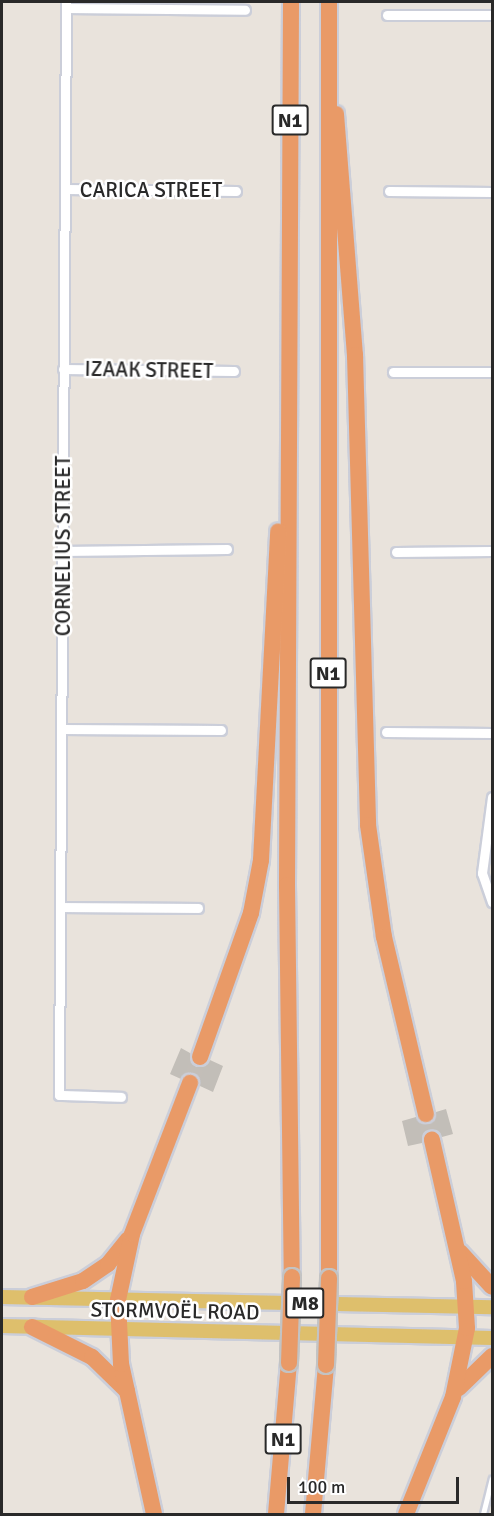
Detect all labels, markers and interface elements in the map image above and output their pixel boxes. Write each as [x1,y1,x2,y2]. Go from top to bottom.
road number: N1 [270,103,310,137]
street label: CARICA STREET [80,177,222,203]
street label: IZAAK STREET [84,356,214,384]
street label: CORNELIUS STREET [50,456,76,636]
road number: N1 [308,656,348,690]
road number: M8 [284,1286,326,1320]
street label: STORMVOËL ROAD [90,1297,260,1325]
road number: N1 [264,1422,302,1456]
scale bar [290,1465,462,1503]
text: 100 m [298,1476,345,1498]

